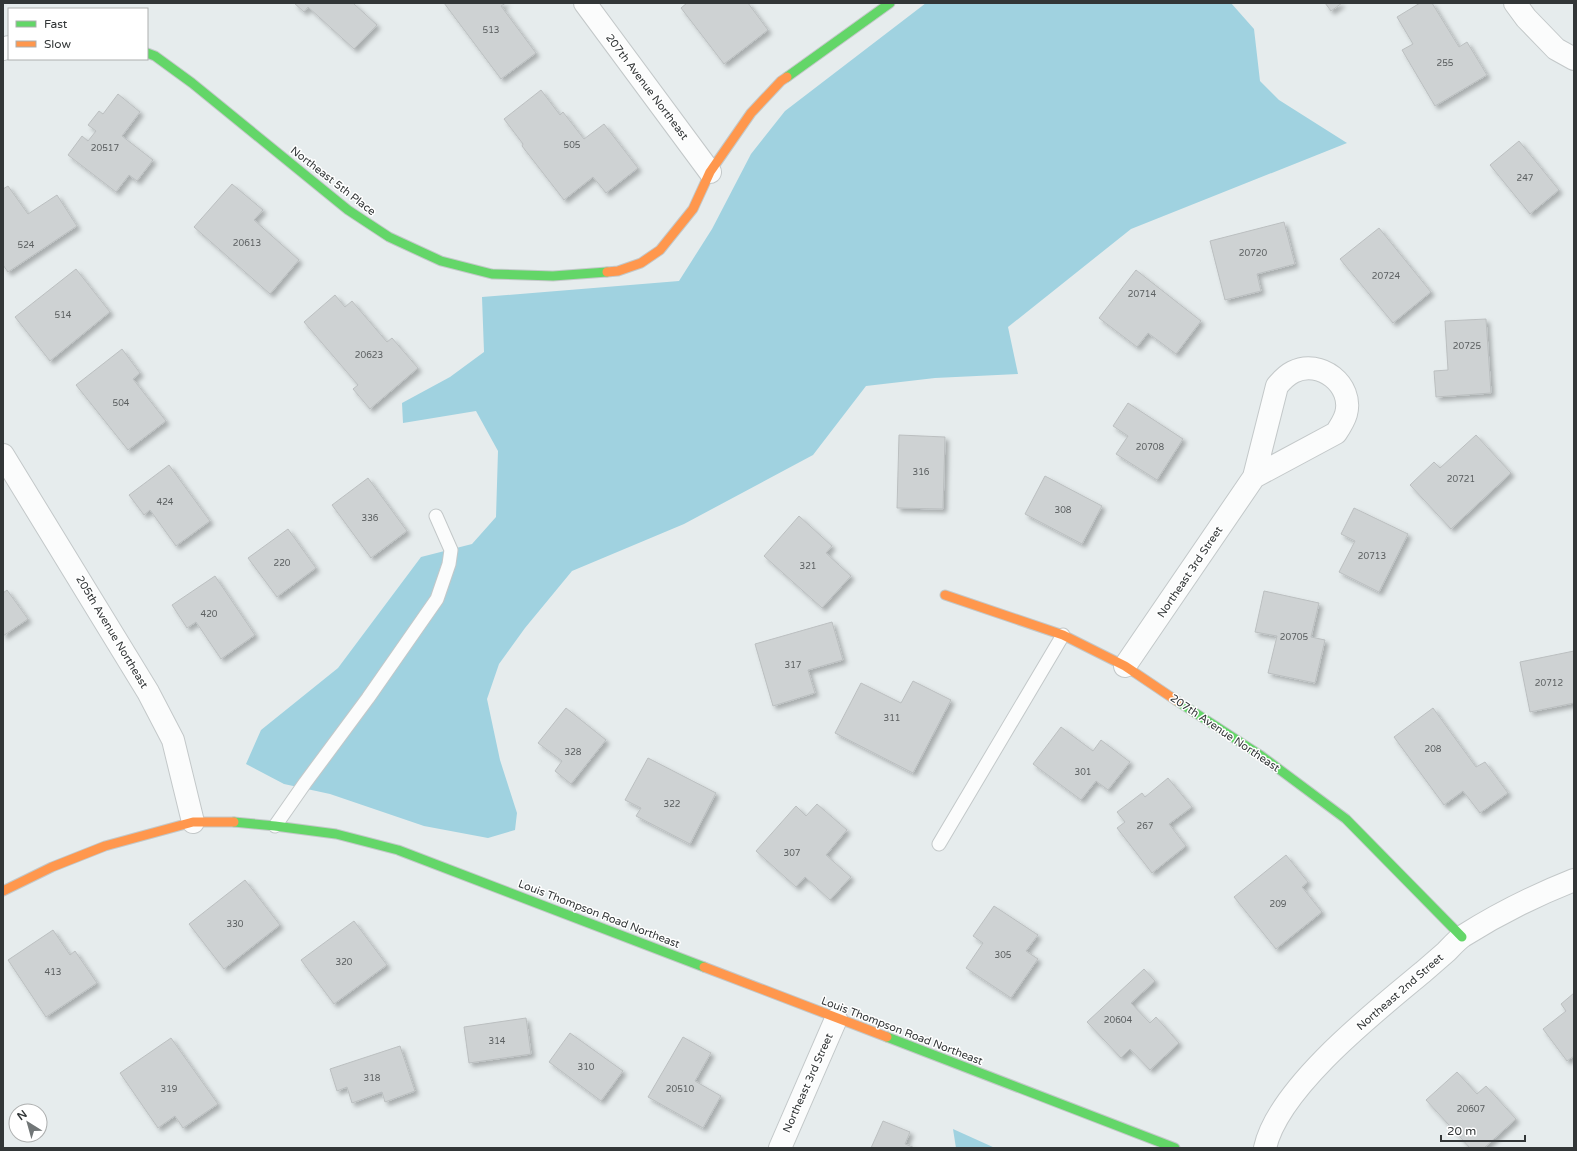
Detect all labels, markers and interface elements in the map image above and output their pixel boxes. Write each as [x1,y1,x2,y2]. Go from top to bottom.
legend [8,8,148,60]
text: Fast [44,17,68,31]
house number: 513 [483,25,499,36]
street label: 207th Avenue Northeast [603,32,691,142]
text: Slow [44,37,71,51]
house number: 255 [1437,58,1454,69]
house number: 505 [564,140,581,151]
house number: 20517 [91,143,119,154]
street label: Northeast 5th Place [288,144,378,218]
house number: 247 [1517,173,1534,184]
house number: 20613 [233,238,261,249]
house number: 524 [18,240,35,251]
house number: 20720 [1239,248,1267,259]
house number: 20724 [1372,271,1400,282]
house number: 20714 [1128,289,1156,300]
house number: 514 [55,310,72,321]
house number: 20725 [1453,341,1481,352]
house number: 20623 [355,350,383,361]
house number: 504 [113,398,130,409]
house number: 20708 [1136,442,1164,453]
house number: 316 [913,467,930,478]
house number: 20721 [1447,474,1475,485]
house number: 424 [157,497,174,508]
house number: 308 [1055,505,1072,516]
house number: 336 [362,513,379,524]
street label: Northeast 3rd Street [1155,524,1225,620]
house number: 20713 [1358,551,1386,562]
house number: 220 [274,558,291,569]
house number: 321 [800,561,816,572]
street label: 205th Avenue Northeast [73,573,151,691]
house number: 420 [201,609,218,620]
house number: 20705 [1280,632,1308,643]
house number: 317 [785,660,802,671]
house number: 20712 [1535,678,1563,689]
street label: 207th Avenue Northeast [1168,692,1282,774]
house number: 311 [884,713,900,724]
house number: 208 [1425,744,1442,755]
house number: 328 [565,747,582,758]
house number: 301 [1075,767,1091,778]
house number: 322 [664,799,680,810]
house number: 267 [1137,821,1154,832]
house number: 307 [784,848,801,859]
street label: Louis Thompson Road Northeast [516,877,682,951]
house number: 209 [1270,899,1287,910]
house number: 330 [227,919,244,930]
house number: 305 [995,950,1012,961]
street label: Northeast 2nd Street [1354,951,1446,1033]
house number: 320 [336,957,353,968]
house number: 413 [45,967,61,978]
street label: Louis Thompson Road Northeast [819,994,985,1068]
house number: 20604 [1104,1015,1132,1026]
street label: Northeast 3rd Street [780,1031,836,1135]
house number: 314 [489,1036,506,1047]
house number: 310 [578,1062,595,1073]
house number: 318 [364,1073,381,1084]
house number: 319 [161,1084,178,1095]
house number: 20510 [666,1084,694,1095]
north arrow [8,1103,48,1143]
house number: 20607 [1457,1104,1485,1115]
text: N [15,1108,30,1123]
scale bar [1441,1117,1525,1143]
text: 20 m [1447,1124,1476,1138]

